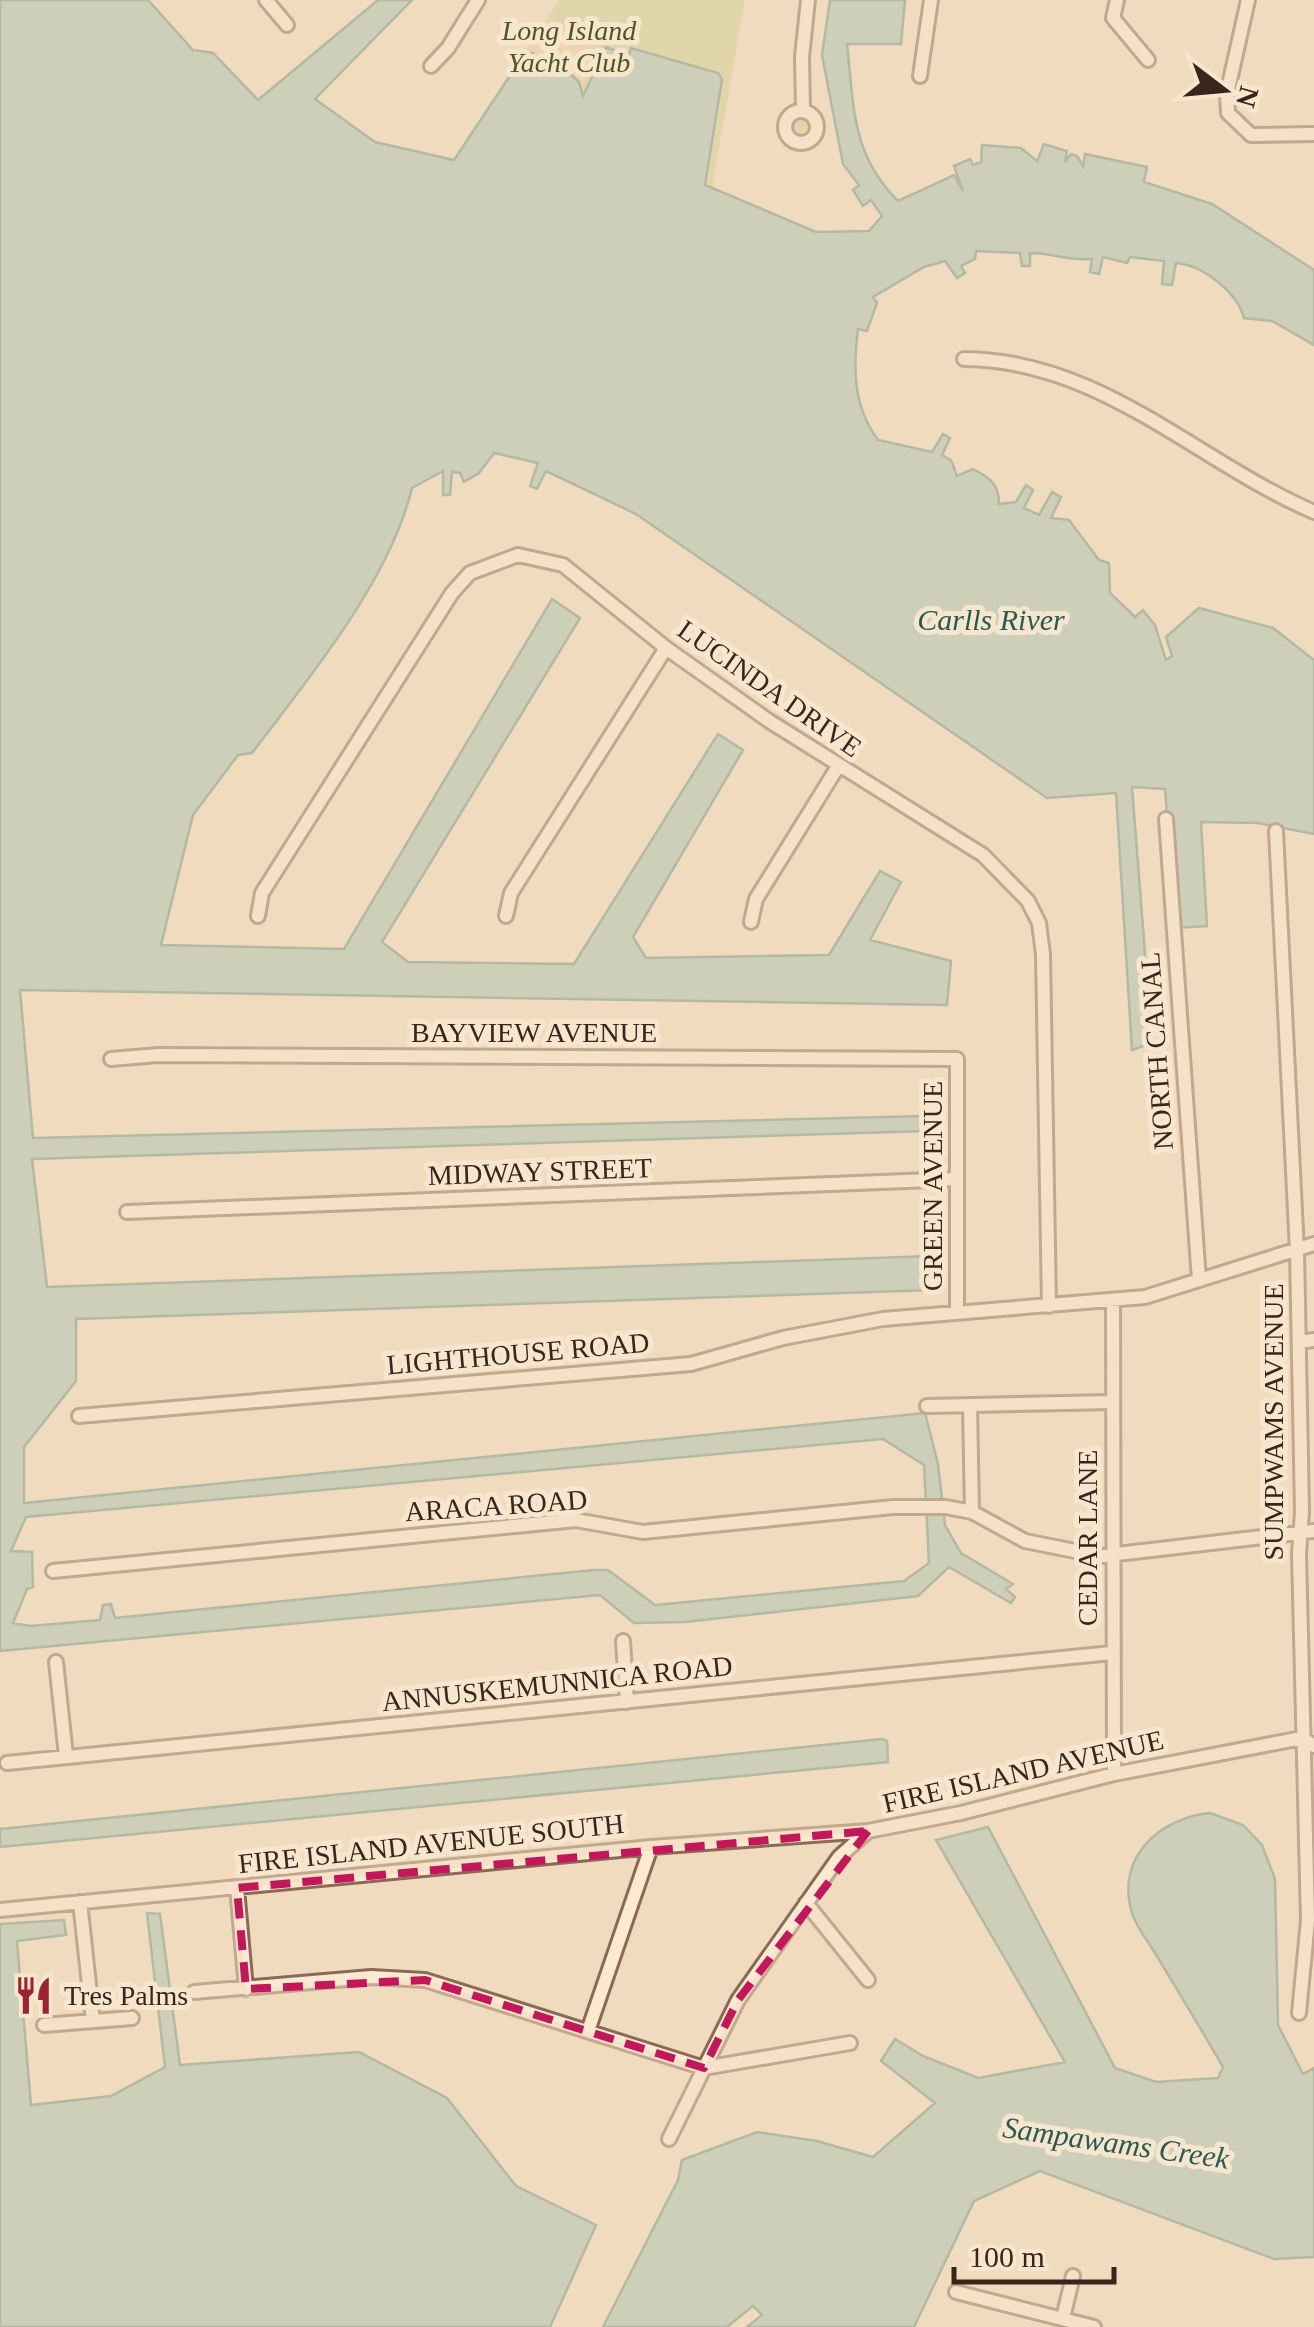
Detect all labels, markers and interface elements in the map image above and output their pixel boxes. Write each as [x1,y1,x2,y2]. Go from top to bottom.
park label: Long Island Yacht Club [501,15,637,78]
north arrow [1174,40,1274,140]
text: N [1230,83,1265,111]
water label: Carlls River [917,603,1065,636]
street label: LUCINDA DRIVE [672,613,867,763]
street label: NORTH CANAL [1134,951,1179,1151]
street label: BAYVIEW AVENUE [411,1017,657,1048]
street label: GREEN AVENUE [917,1081,948,1291]
street label: MIDWAY STREET [427,1152,653,1191]
street label: SUMPWAMS AVENUE [1258,1283,1289,1561]
street label: LIGHTHOUSE ROAD [385,1327,651,1380]
street label: CEDAR LANE [1072,1450,1103,1626]
street label: ARACA ROAD [404,1484,588,1527]
street label: ANNUSKEMUNNICA ROAD [380,1650,734,1717]
street label: FIRE ISLAND AVENUE [880,1724,1167,1819]
street label: FIRE ISLAND AVENUE SOUTH [237,1808,625,1879]
restaurant icon: Tres Palms [13,1974,55,2016]
place label: Tres Palms [64,1980,188,2011]
water label: Sampawams Creek [1001,2110,1232,2175]
scale bar [954,2222,1114,2284]
text: 100 m [969,2240,1045,2273]

